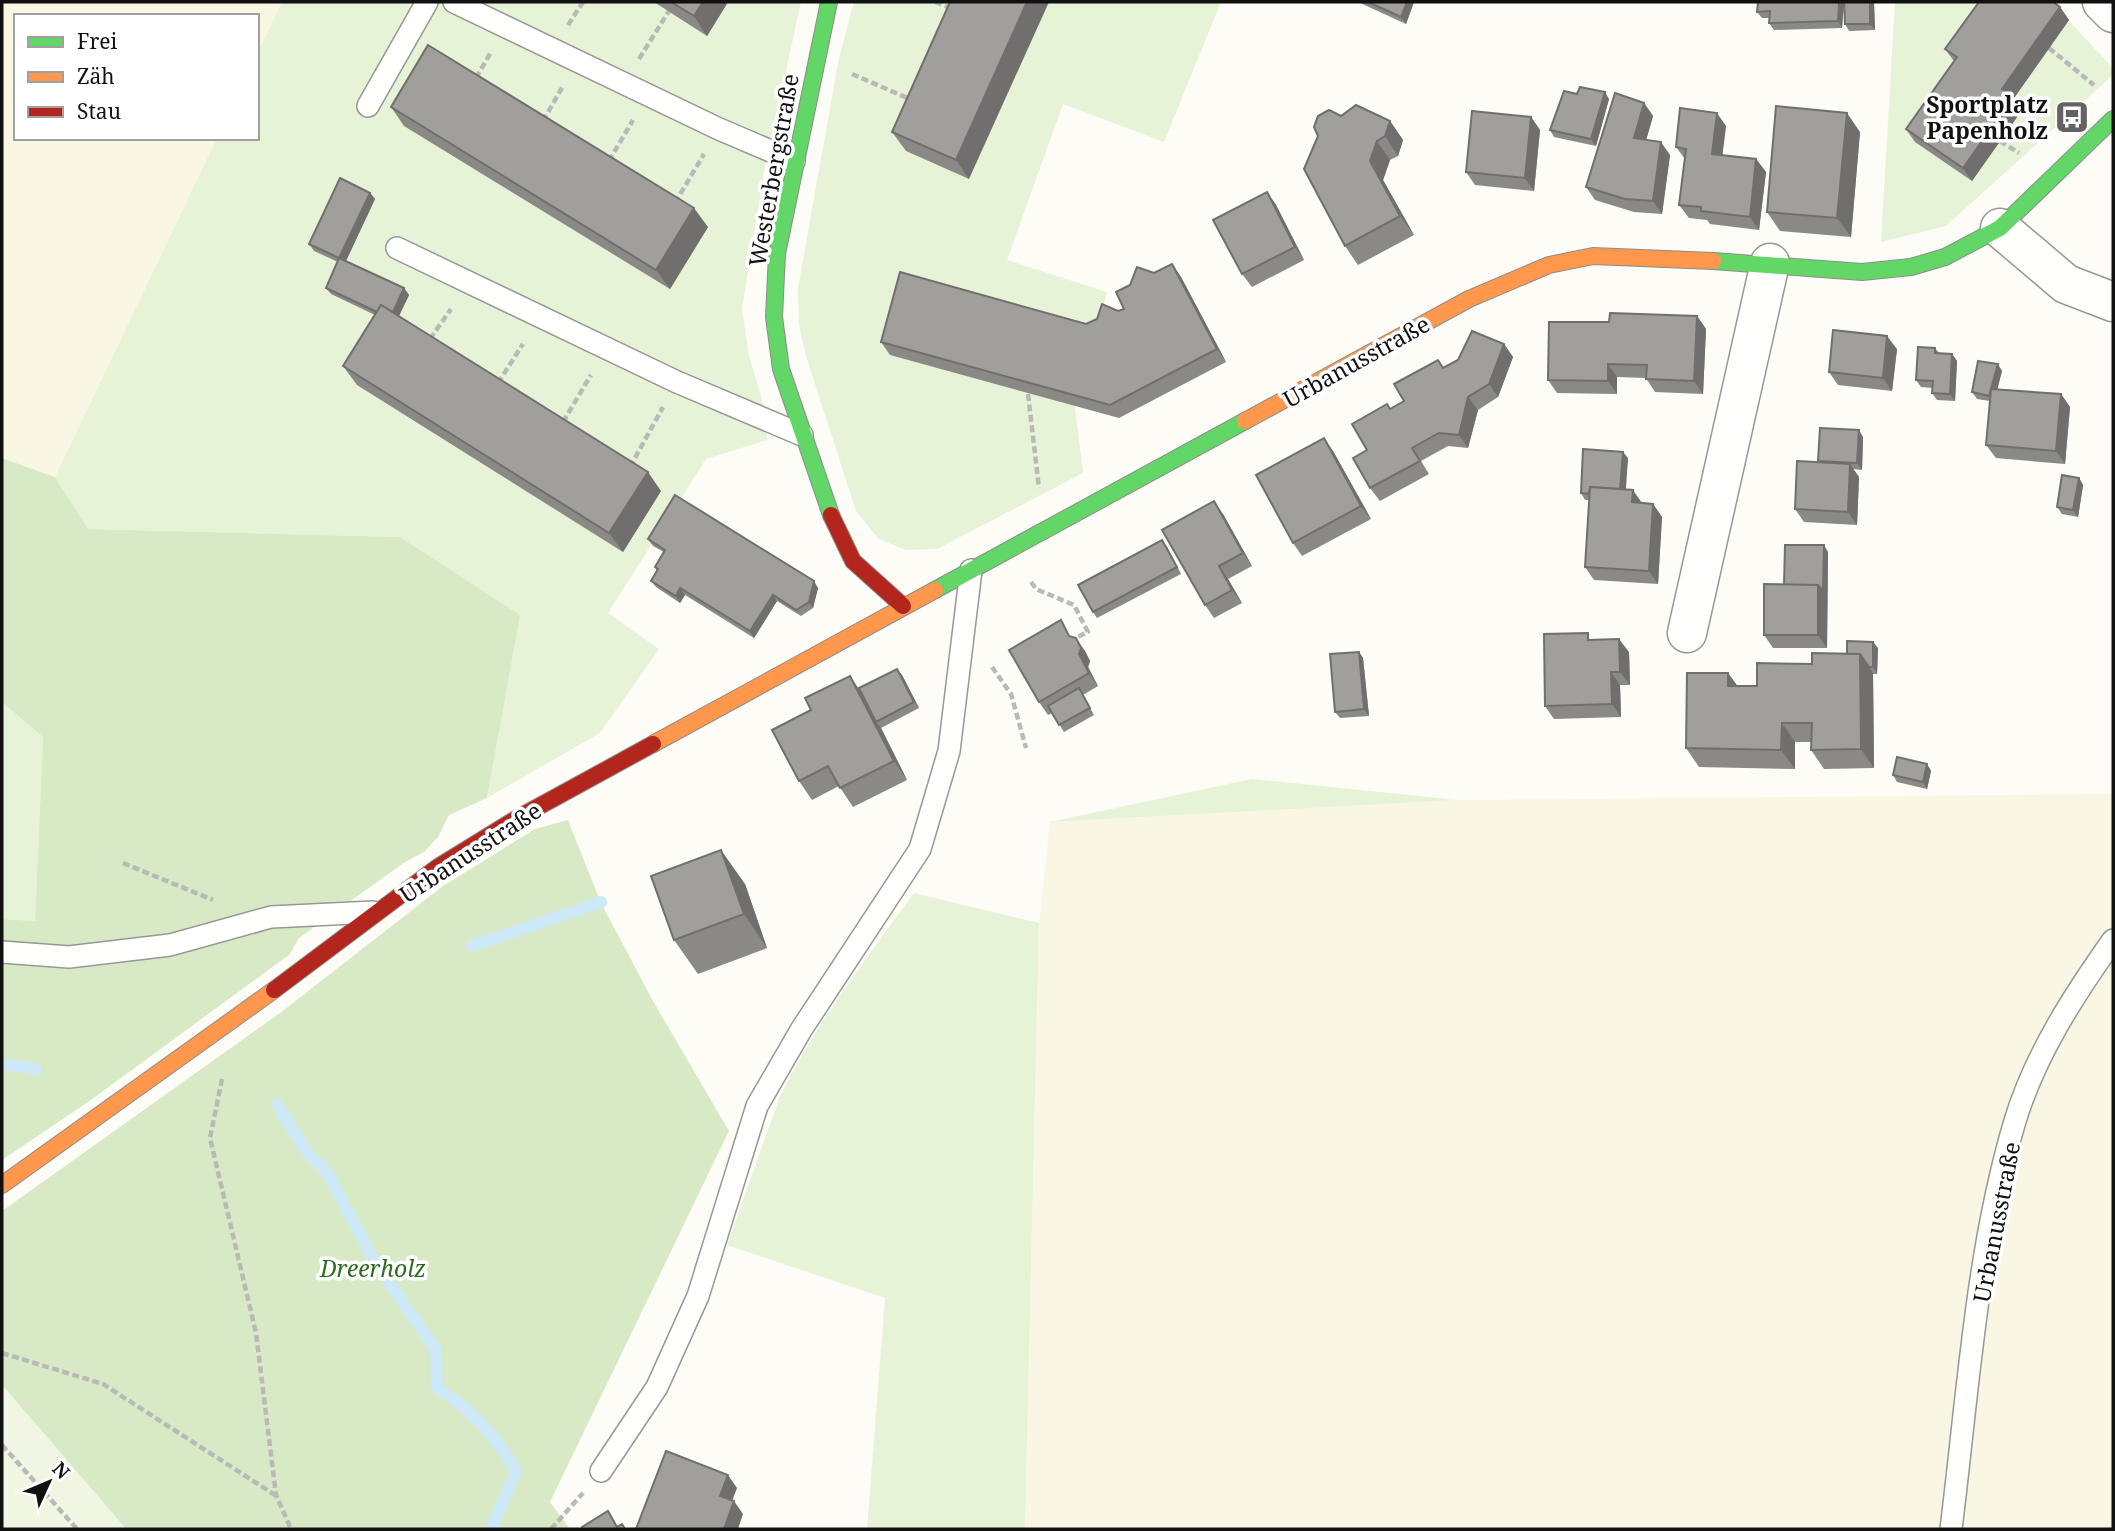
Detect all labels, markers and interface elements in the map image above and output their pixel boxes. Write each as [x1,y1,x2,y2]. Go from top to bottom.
legend [14,14,259,140]
text: Frei [77,27,118,55]
text: Zäh [77,62,115,90]
street label: Westerbergstraße [740,71,806,269]
place label: Sportplatz Papenholz [1926,88,2048,146]
text: Stau [77,97,121,125]
bus stop icon: Sportplatz Papenholz [2053,98,2091,136]
street label: Urbanusstraße [1277,307,1435,415]
street label: Urbanusstraße [393,794,547,910]
street label: Urbanusstraße [1965,1139,2027,1305]
park label: Dreerholz [319,1252,426,1284]
north arrow [14,1447,84,1517]
text: N [47,1456,76,1485]

